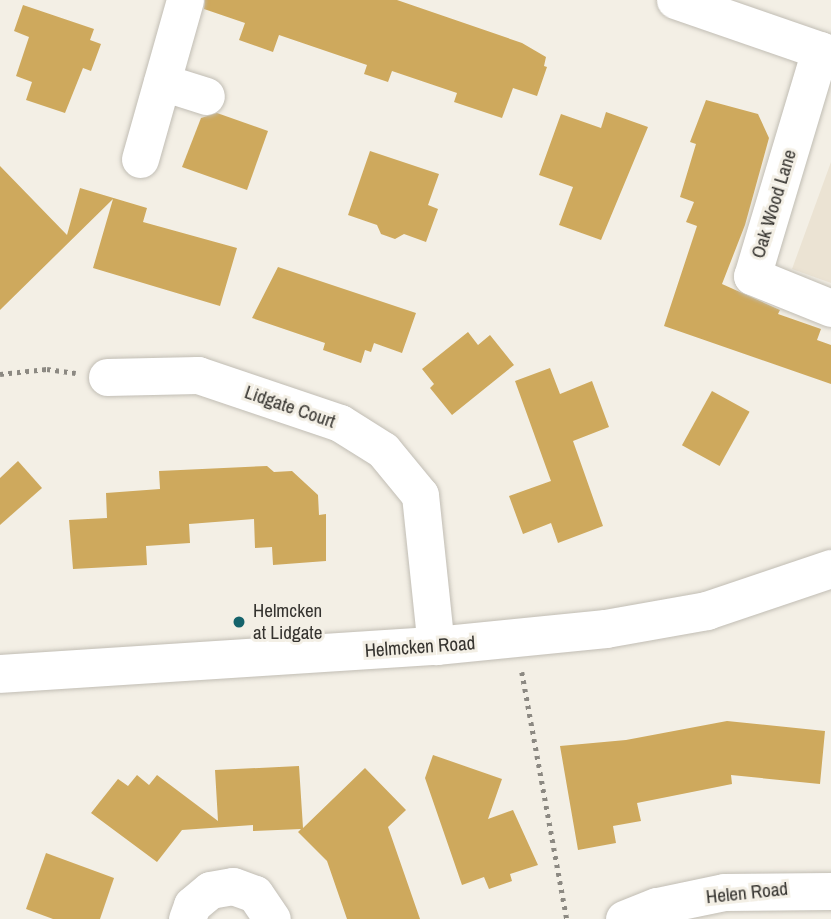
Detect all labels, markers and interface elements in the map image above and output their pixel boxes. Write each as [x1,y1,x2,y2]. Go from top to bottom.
street label: Oak Wood Lane [747,147,801,261]
street label: Lidgate Court [242,381,338,433]
place label: Helmcken at Lidgate [253,600,322,644]
marker: Helmcken at Lidgate [231,614,247,630]
street label: Helmcken Road [364,632,476,662]
street label: Helen Road [705,877,789,909]

